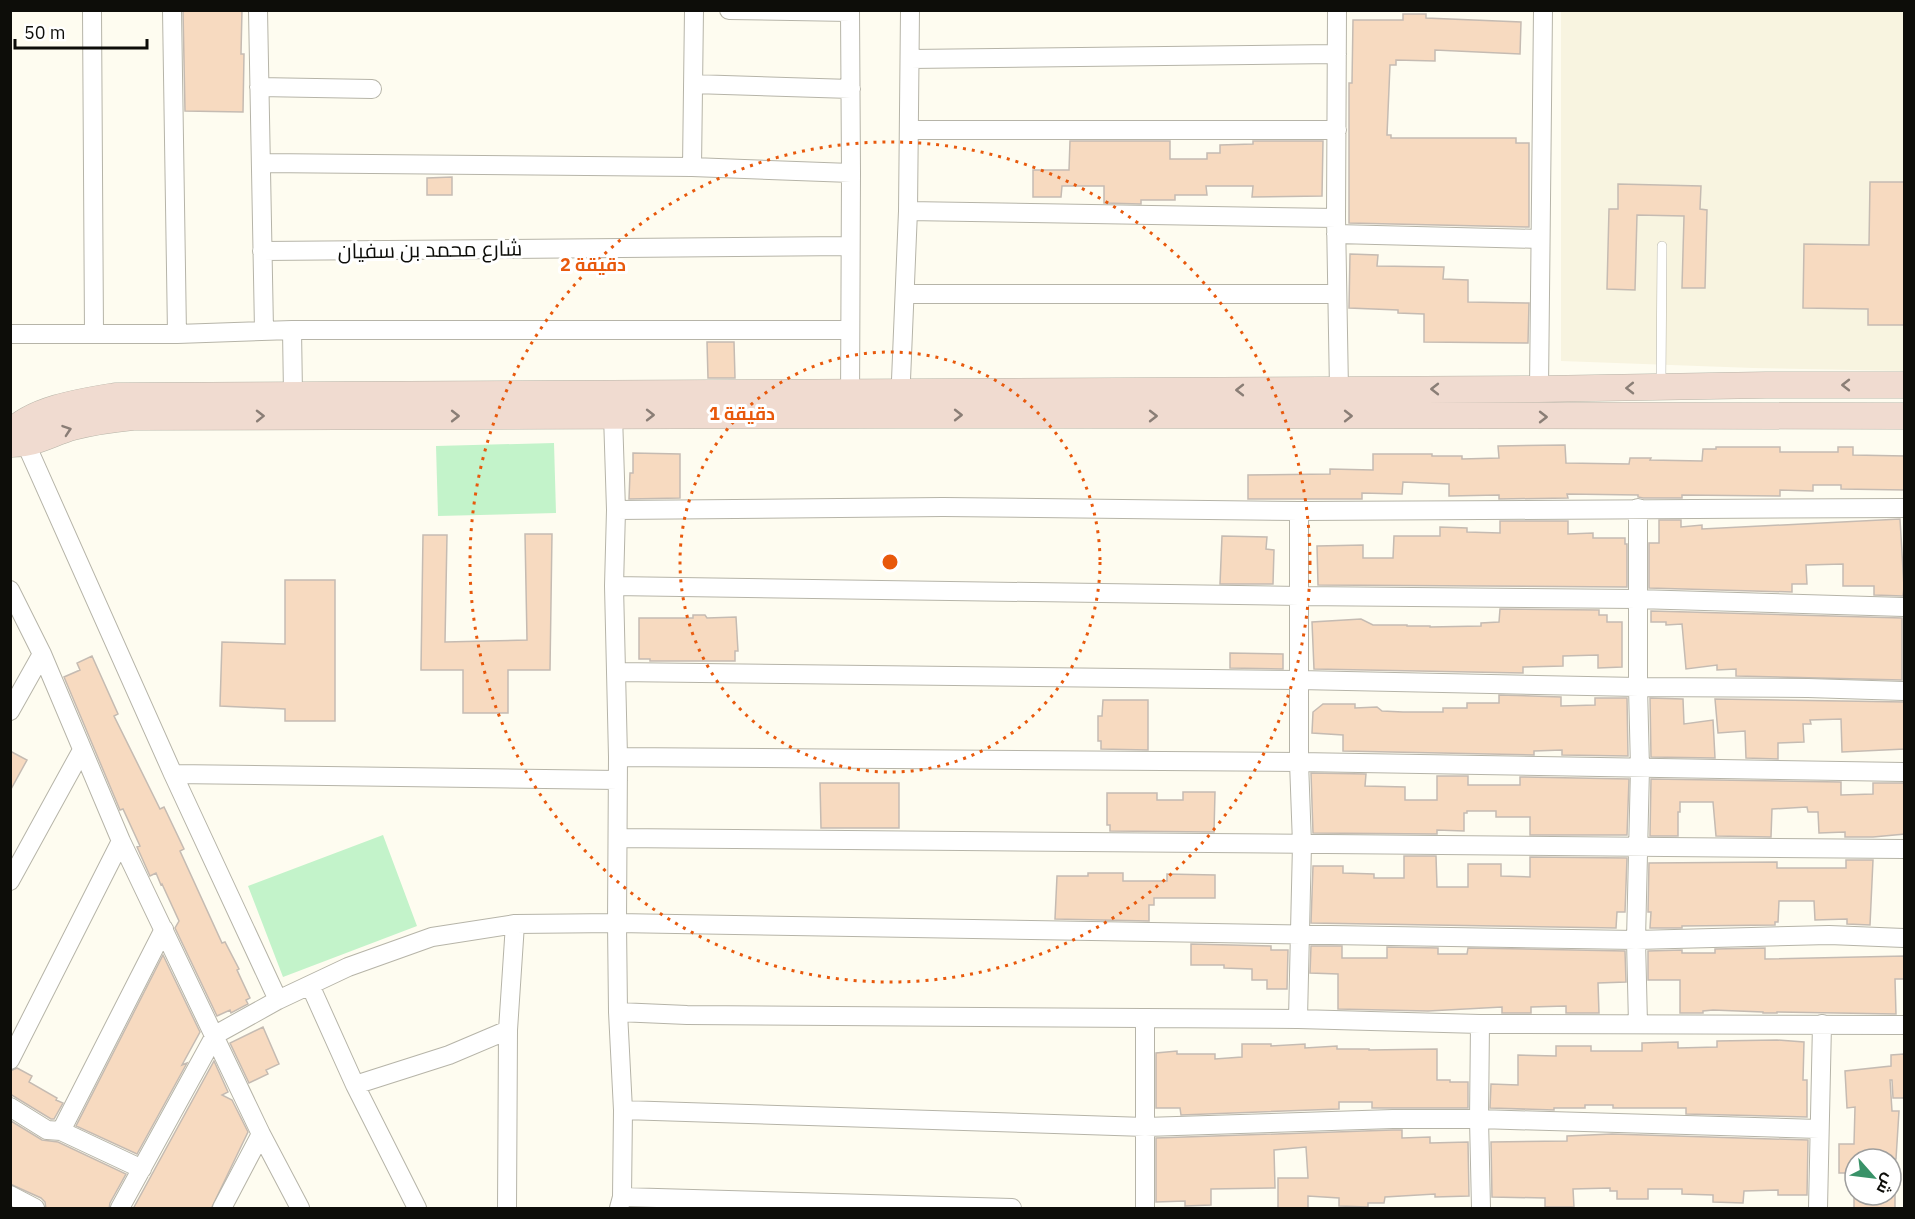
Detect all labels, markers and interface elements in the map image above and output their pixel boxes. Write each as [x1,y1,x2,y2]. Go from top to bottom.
scale bar [15,12,147,50]
text: 50 m [24,21,66,44]
street label: شارع محمد بن سفيان [337,233,522,266]
text: 2 دقيقة [560,253,626,276]
one-way arrow [1842,379,1851,391]
one-way arrow [1626,381,1635,394]
one-way arrow [1431,383,1440,395]
one-way arrow [1236,384,1245,396]
text: 1 دقيقة [709,402,775,425]
one-way arrow [646,409,655,421]
one-way arrow [953,409,962,421]
one-way arrow [256,410,265,422]
one-way arrow [451,410,460,422]
one-way arrow [1148,410,1157,422]
one-way arrow [1343,410,1352,422]
one-way arrow [1538,411,1547,423]
one-way arrow [61,424,71,437]
centre of rings [880,552,900,572]
north arrow [1843,1147,1903,1207]
text: ش [1873,1170,1900,1198]

